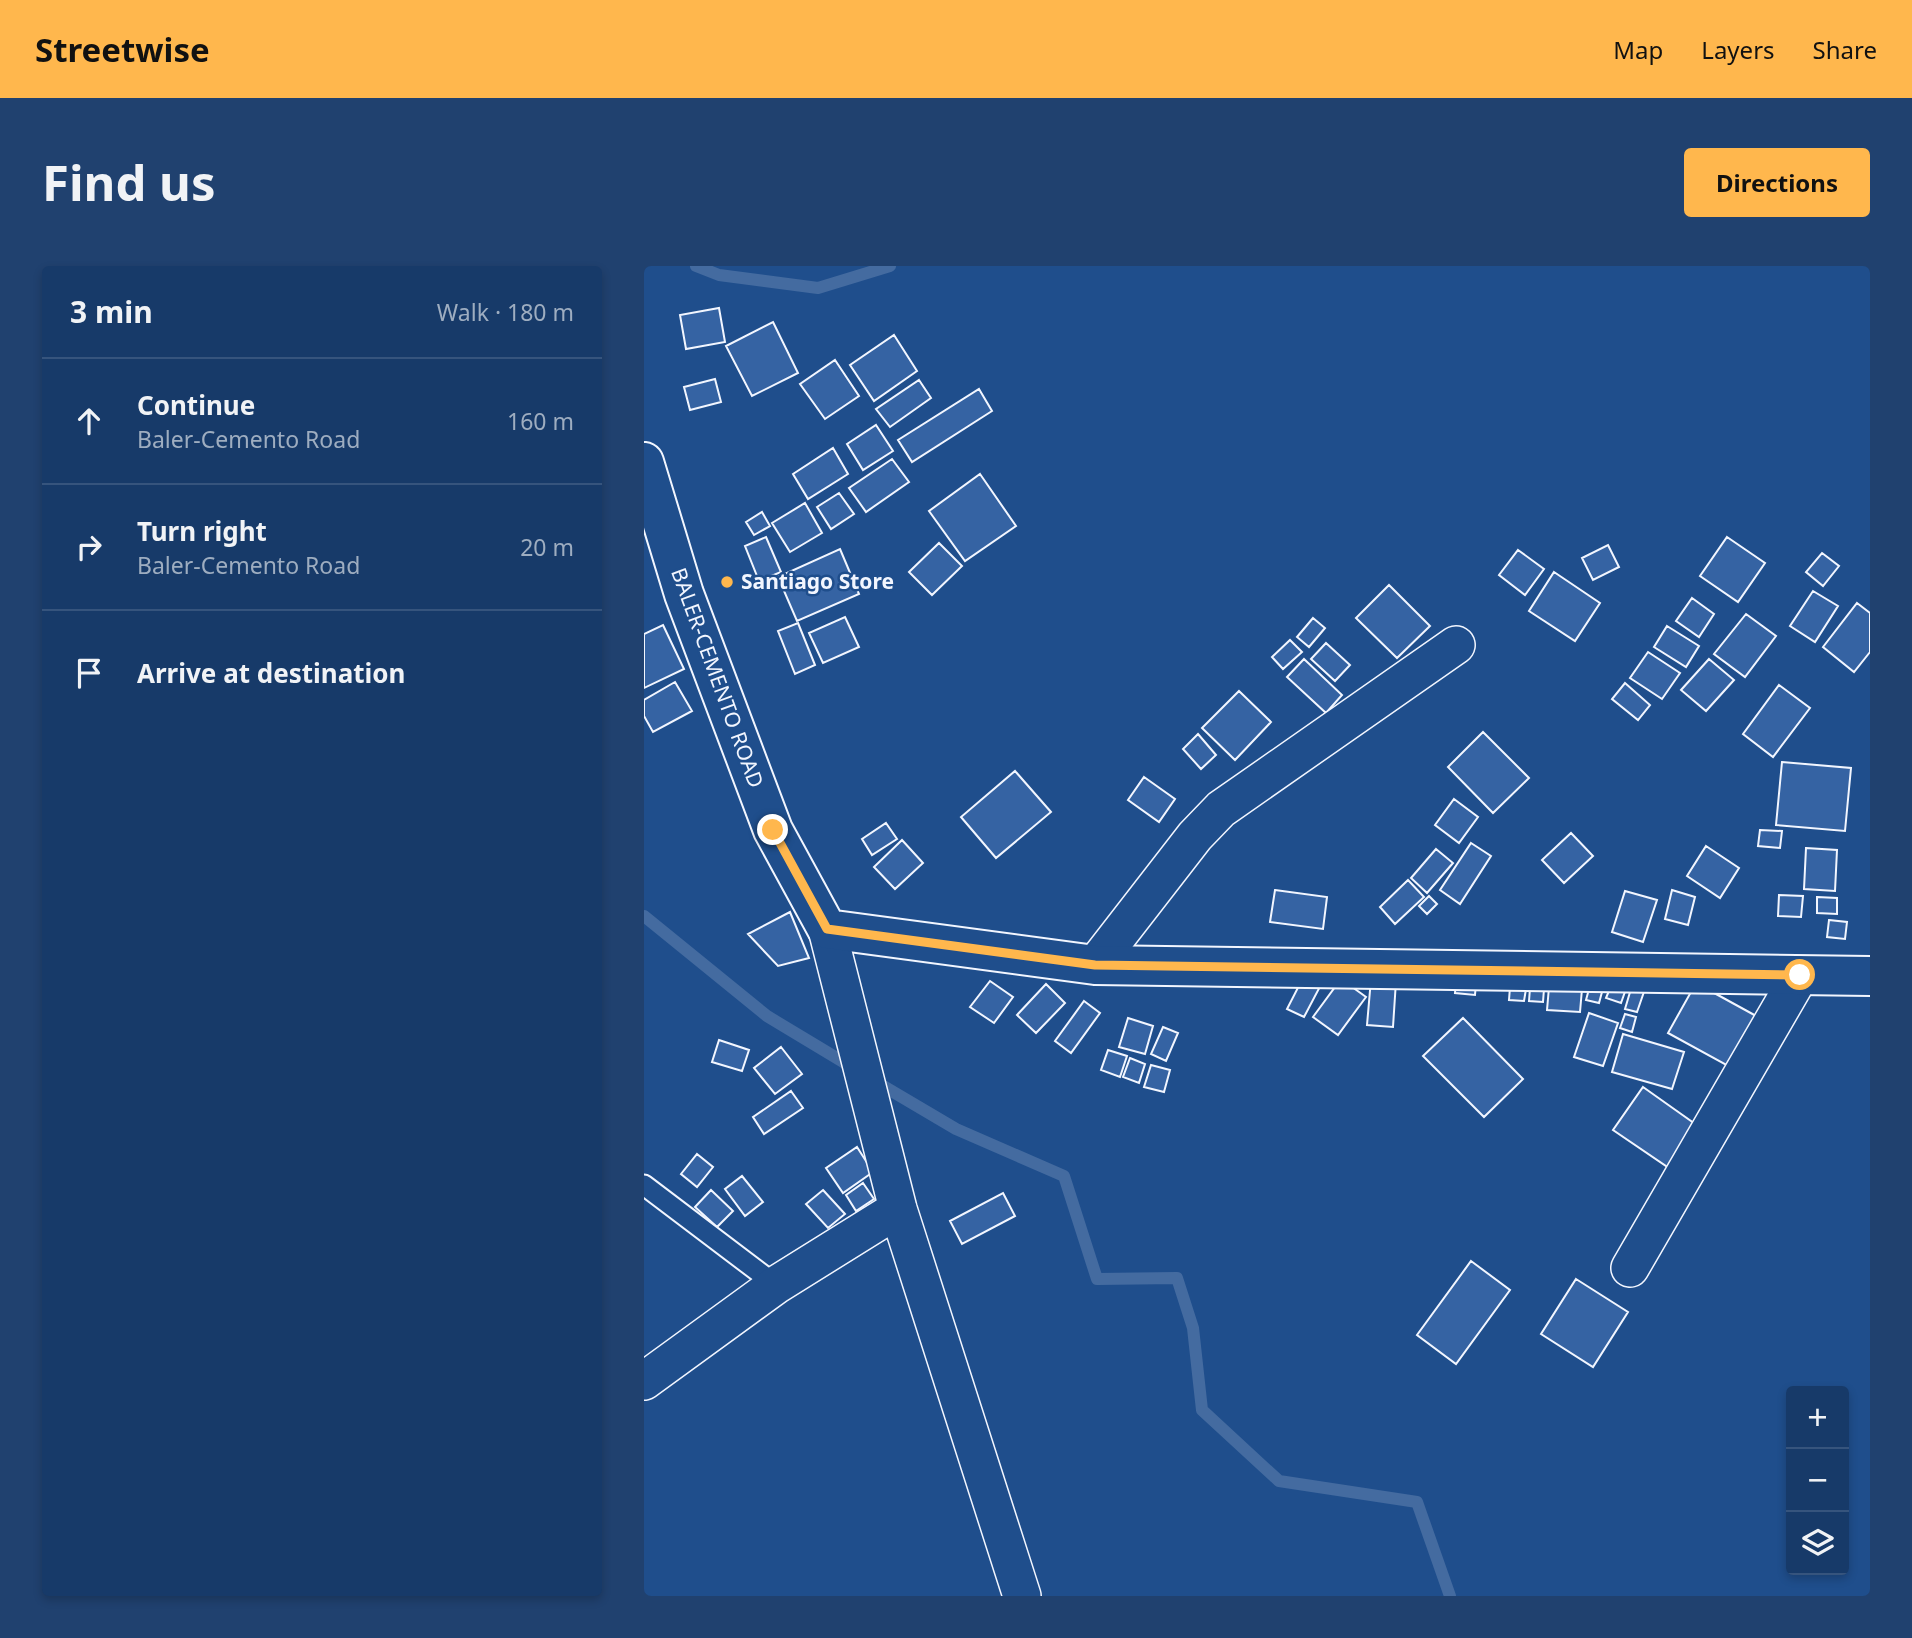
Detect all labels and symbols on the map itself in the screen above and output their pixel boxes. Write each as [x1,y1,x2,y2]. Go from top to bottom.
street label: BALER-CEMENTO ROAD [665,564,771,792]
place label: Santiago Store [741,567,894,595]
marker: Santiago Store [719,574,735,590]
route end [757,814,788,845]
route start [1784,959,1815,990]

